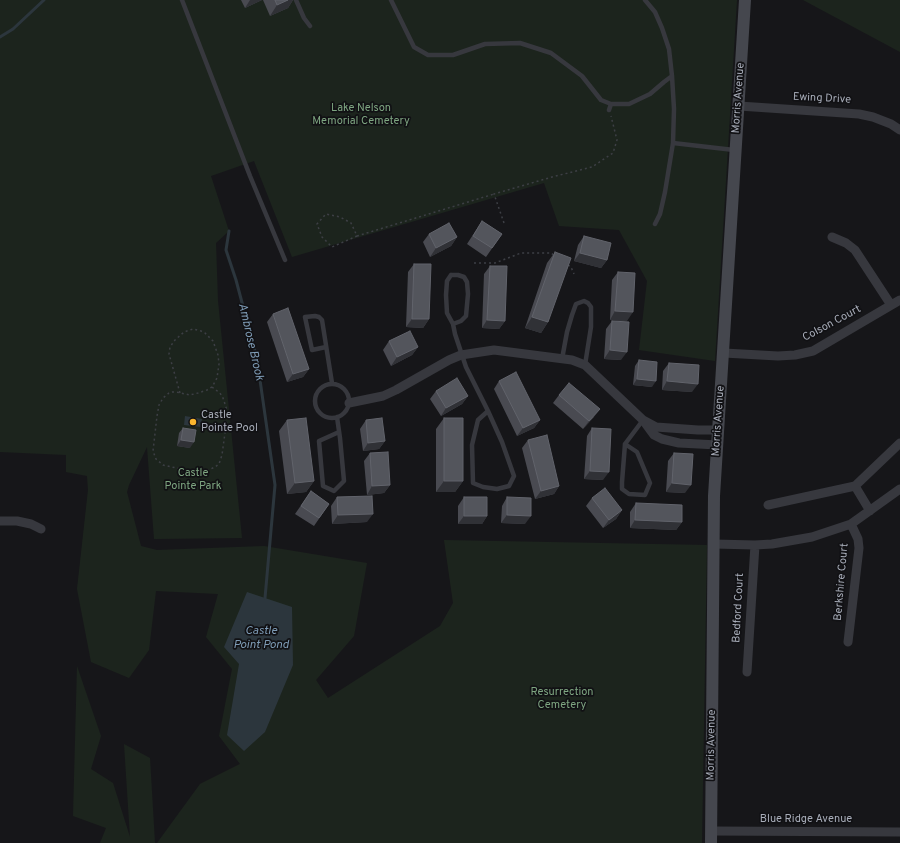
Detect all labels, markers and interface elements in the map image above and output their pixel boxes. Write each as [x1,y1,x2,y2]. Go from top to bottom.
street label: Morris Avenue [730,62,748,134]
street label: Ewing Drive [793,91,851,107]
park label: Lake Nelson Memorial Cemetery [312,102,410,128]
water label: Ambrose Brook [234,302,266,382]
street label: Colson Court [801,303,863,345]
street label: Morris Avenue [710,385,728,457]
place label: Castle Pointe Pool [201,409,258,435]
marker: Castle Pointe Pool [188,417,198,427]
park label: Castle Pointe Park [164,467,222,493]
street label: Berkshire Court [832,543,852,621]
street label: Bedford Court [731,573,747,643]
water label: Castle Point Pond [233,625,289,653]
park label: Resurrection Cemetery [531,686,593,712]
street label: Morris Avenue [705,710,719,780]
street label: Blue Ridge Avenue [760,813,852,827]

